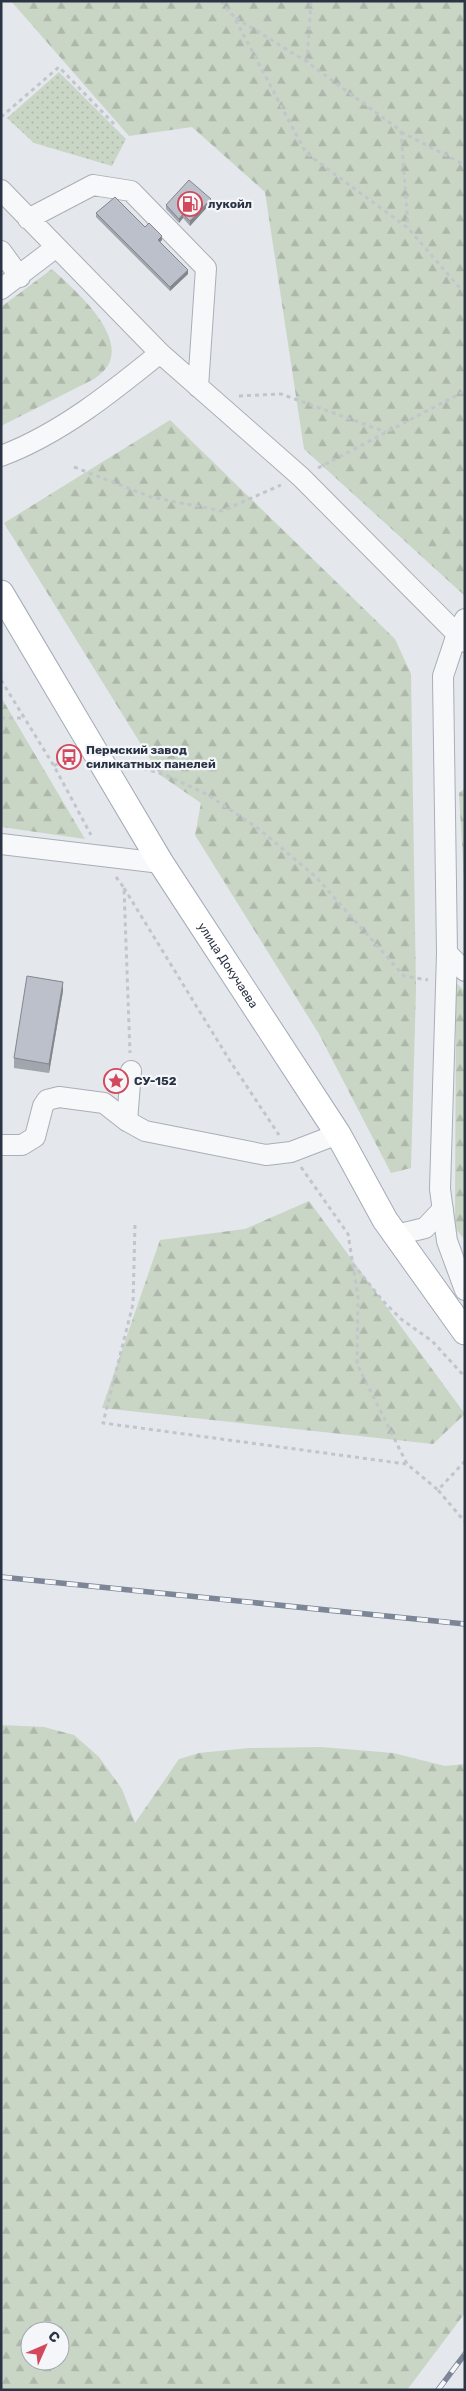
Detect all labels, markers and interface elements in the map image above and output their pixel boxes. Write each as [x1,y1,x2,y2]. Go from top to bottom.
fuel station icon: лукойл [177,191,203,217]
place label: лукойл [208,197,252,211]
place label: Пермский завод силикатных панелей [86,743,216,771]
bus stop icon: Пермский завод силикатных панелей [56,744,82,770]
street label: улица Докучаева [195,920,261,1011]
place icon: СУ-152 [103,1068,129,1094]
place label: СУ-152 [134,1074,177,1088]
north arrow [20,2321,70,2371]
text: С [44,2328,63,2347]

